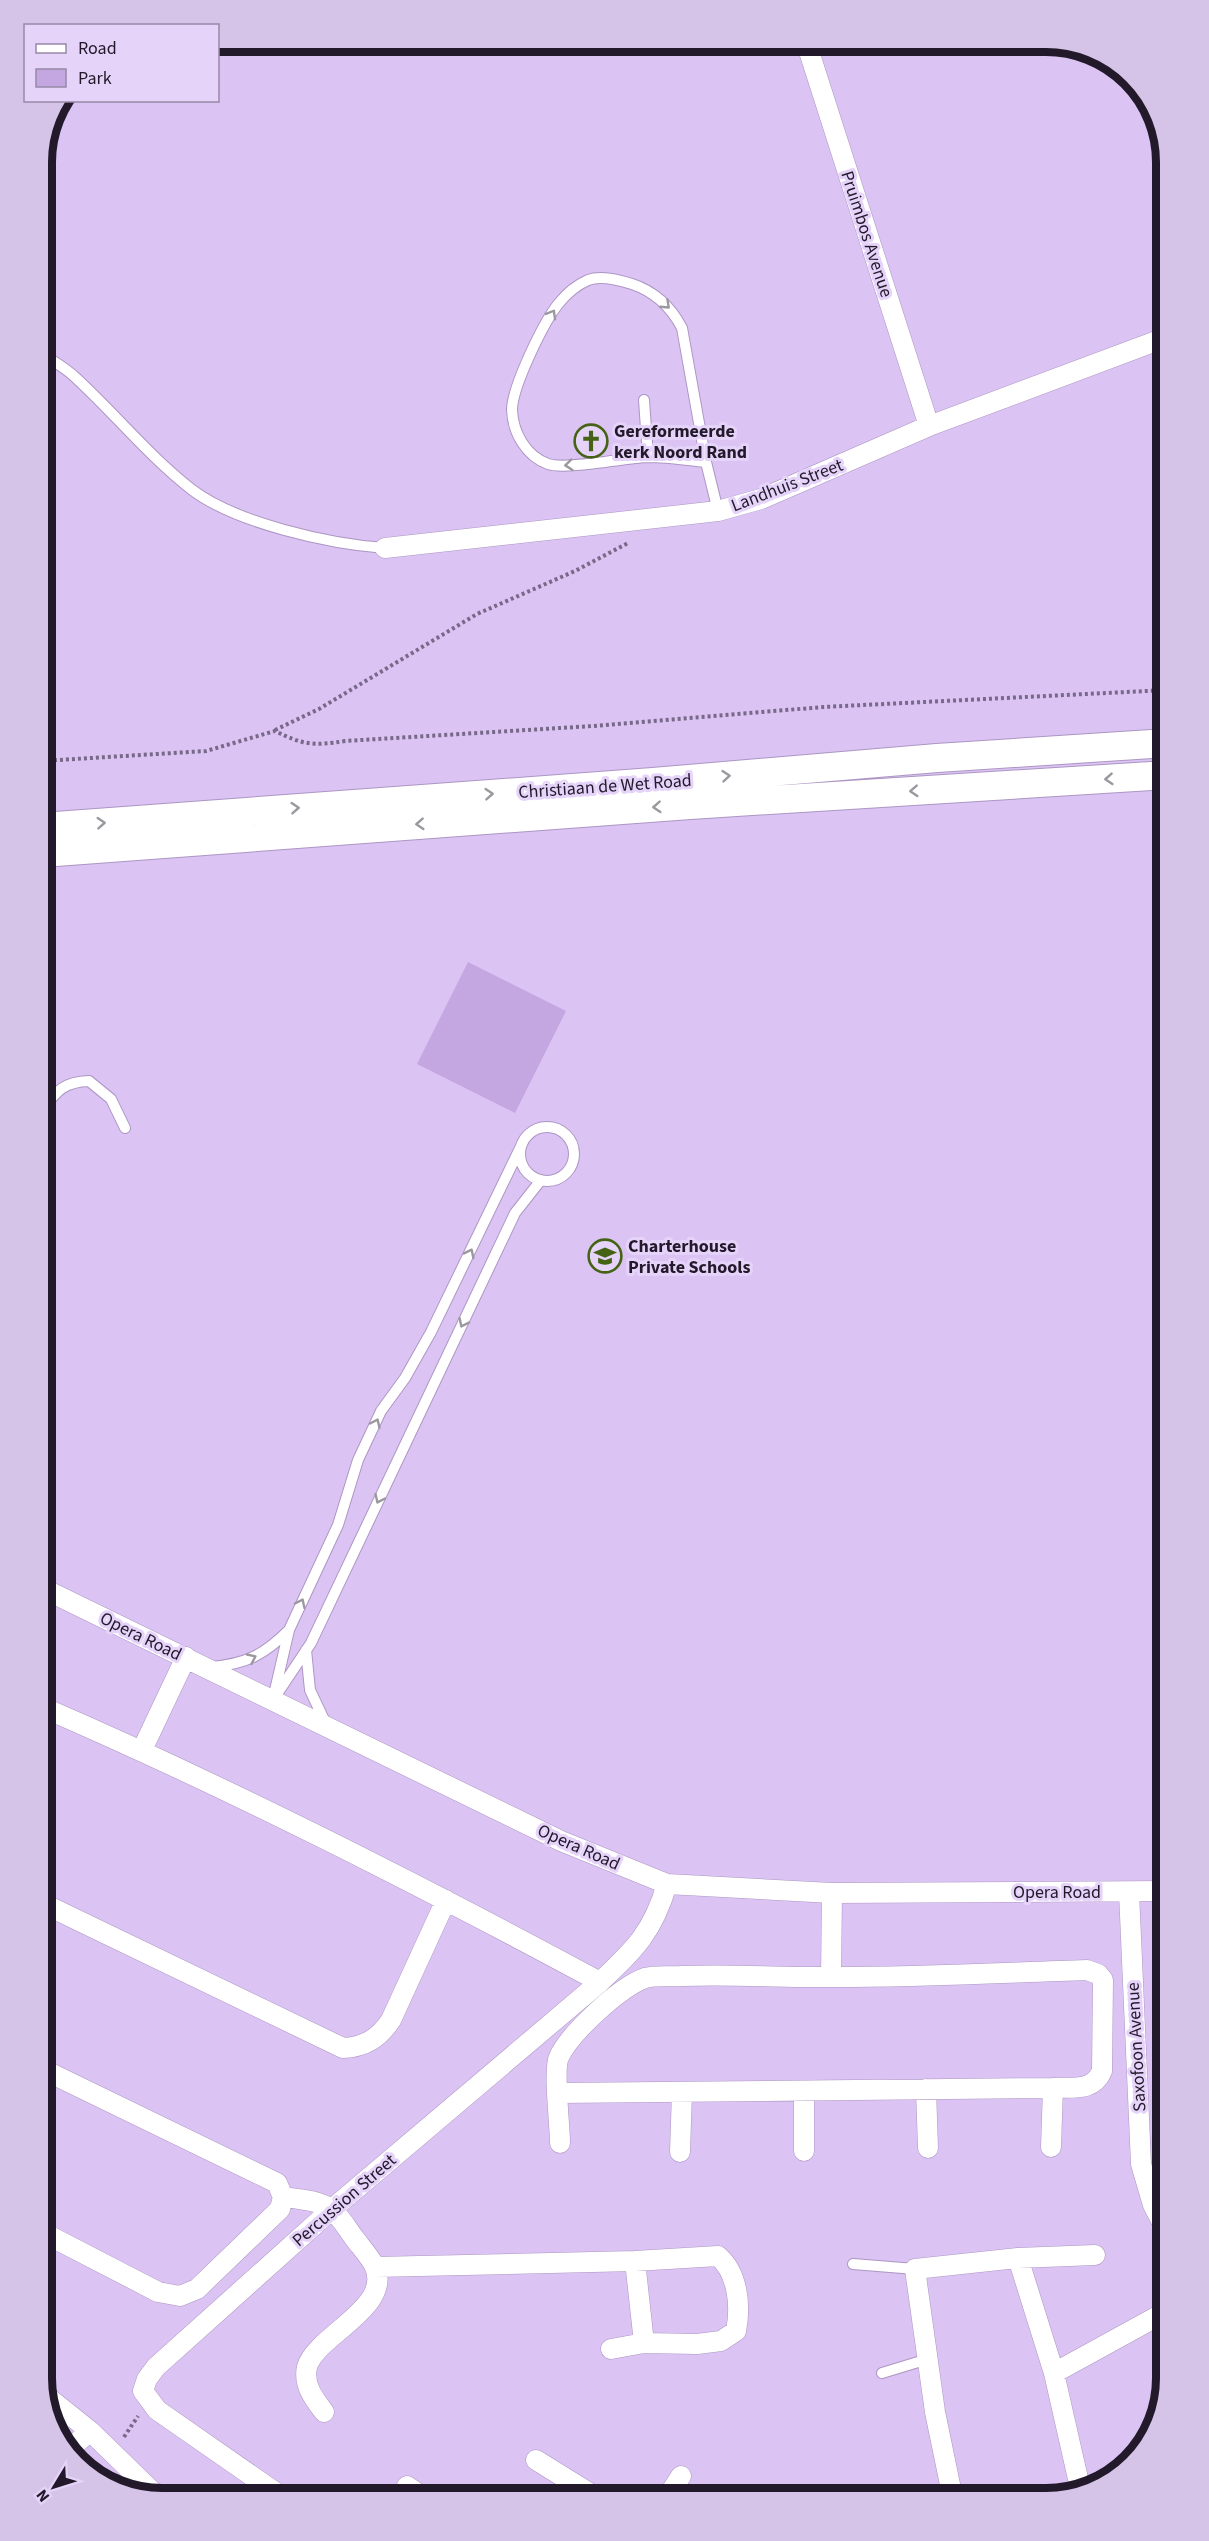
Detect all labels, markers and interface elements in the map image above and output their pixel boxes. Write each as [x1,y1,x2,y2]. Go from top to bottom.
legend [24,24,219,102]
text: Road [78,36,117,61]
text: Park [78,66,112,91]
street label: Pruimbos Avenue [834,168,899,301]
one-way arrow [658,297,669,308]
one-way arrow [545,310,557,320]
place label: Gereformeerde kerk Noord Rand [614,419,747,465]
church icon: Gereformeerde kerk Noord Rand [573,423,609,459]
street label: Landhuis Street [728,453,847,518]
one-way arrow [564,458,574,470]
street label: Christiaan de Wet Road [517,768,693,805]
one-way arrow [721,770,730,783]
one-way arrow [1104,772,1113,785]
one-way arrow [910,784,919,797]
one-way arrow [485,788,494,801]
one-way arrow [652,801,661,814]
one-way arrow [291,802,300,815]
one-way arrow [96,817,105,830]
one-way arrow [416,818,425,831]
place label: Charterhouse Private Schools [628,1234,750,1280]
school or university icon: Charterhouse Private Schools [587,1238,623,1274]
one-way arrow [462,1248,474,1259]
one-way arrow [458,1317,470,1328]
one-way arrow [368,1419,380,1430]
one-way arrow [375,1493,387,1504]
one-way arrow [294,1598,306,1609]
street label: Opera Road [96,1606,186,1667]
one-way arrow [246,1653,257,1665]
street label: Opera Road [534,1818,624,1877]
street label: Opera Road [1013,1880,1101,1905]
street label: Saxofoon Avenue [1121,1982,1152,2112]
street label: Percussion Street [287,2148,402,2253]
north arrow [24,2457,84,2517]
text: N [31,2485,55,2507]

